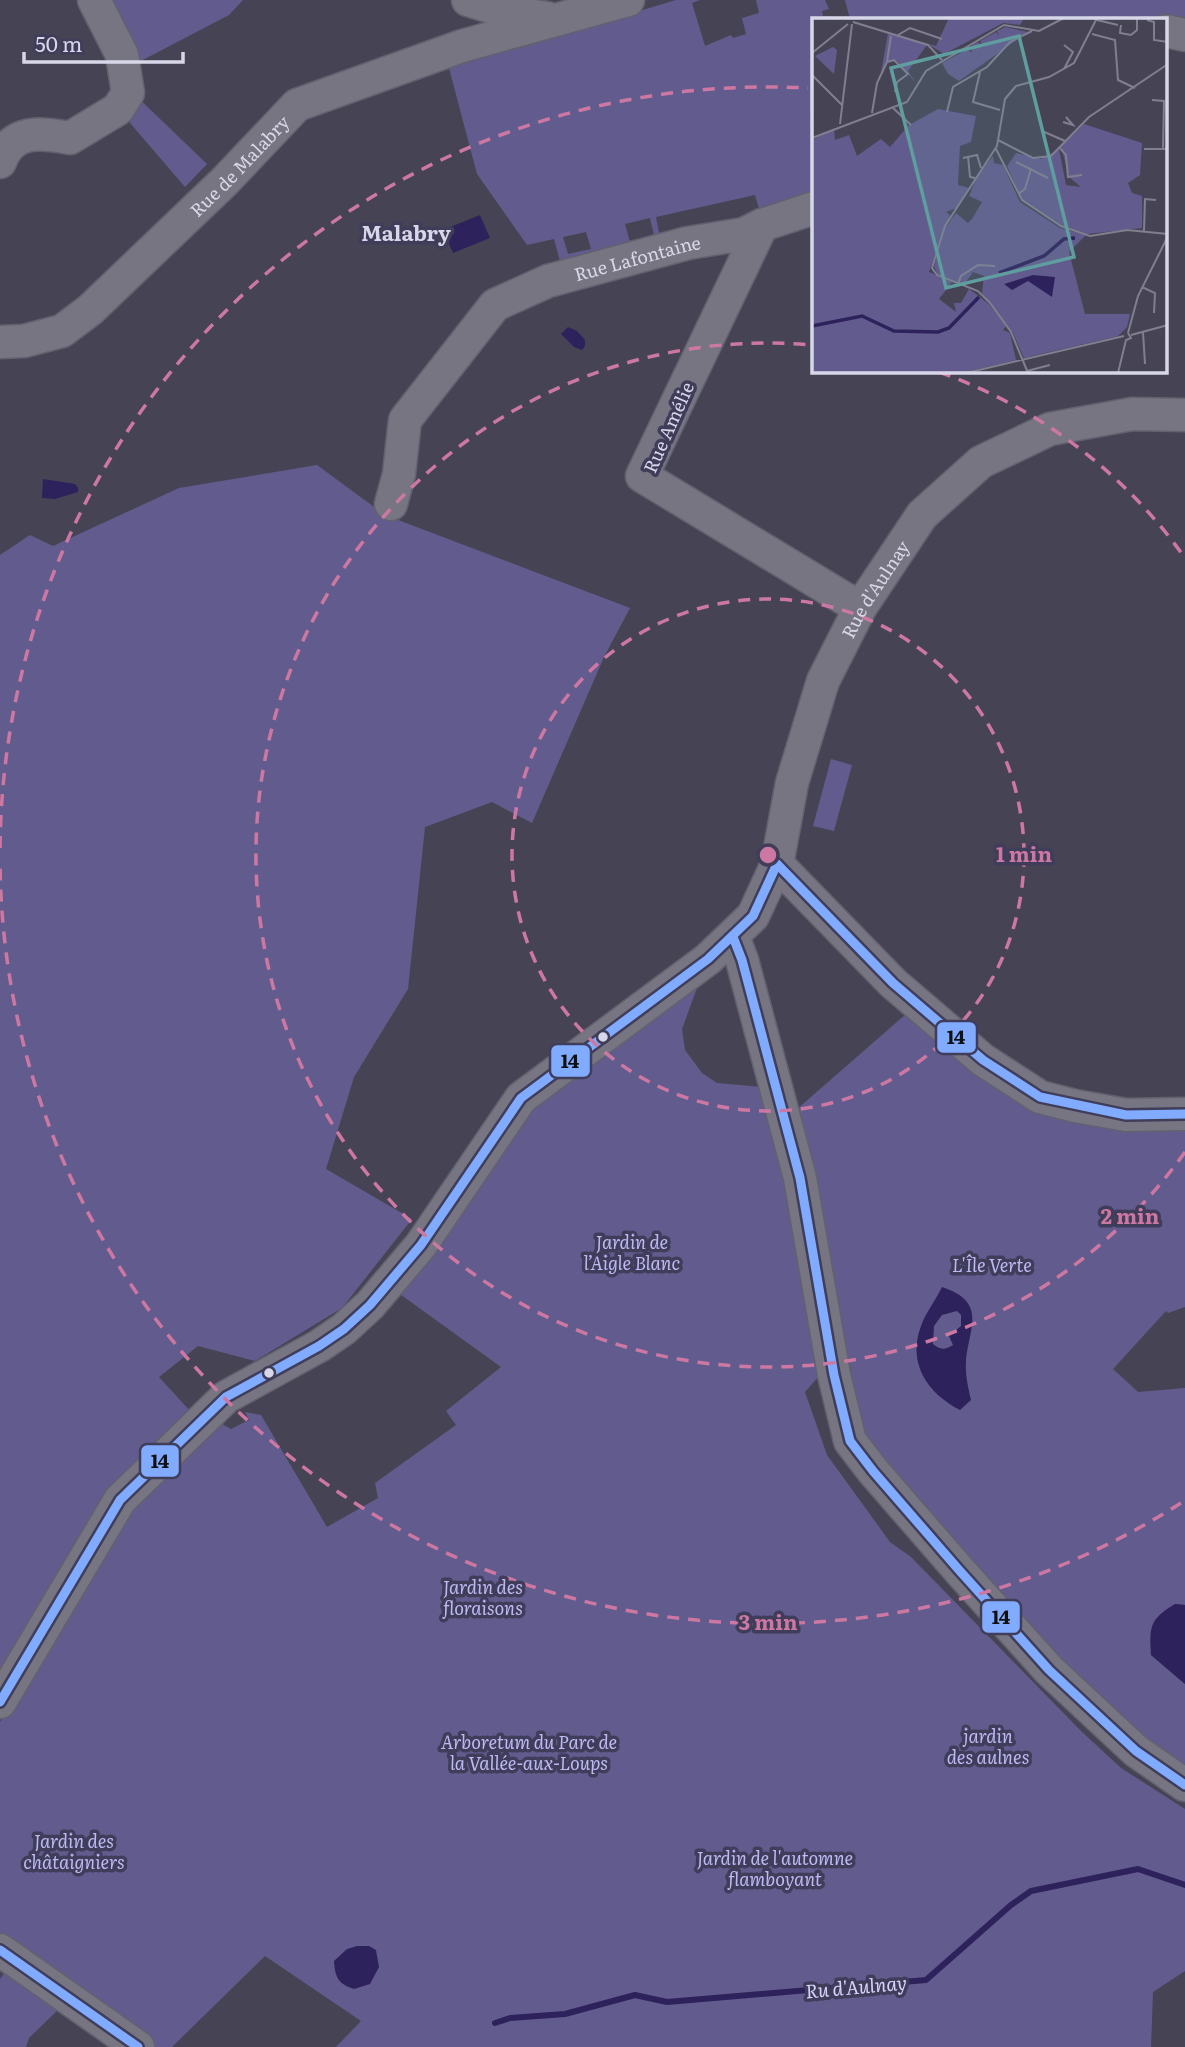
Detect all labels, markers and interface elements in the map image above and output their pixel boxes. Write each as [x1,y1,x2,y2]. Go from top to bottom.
inset map [812,18,1168,373]
scale bar [24,21,184,65]
text: 50 m [35,27,82,58]
street label: Rue de Malabry [183,108,295,222]
district label: Malabry [361,216,451,247]
street label: Rue Lafontaine [571,228,702,287]
street label: Rue Amélie [636,377,700,477]
street label: Rue d'Aulnay [834,534,916,643]
text: 1 min [996,837,1052,868]
centre of rings [756,843,780,867]
line badge: 14 [936,1021,977,1054]
text: 14 [947,1022,966,1050]
unlabelled marker [596,1030,610,1044]
line badge: 14 [550,1044,591,1078]
text: 14 [561,1046,580,1074]
text: 2 min [1101,1199,1160,1230]
park label: Jardin de l’Aigle Blanc [584,1228,680,1276]
park label: L'Île Verte [952,1251,1032,1278]
unlabelled marker [262,1366,276,1380]
line badge: 14 [140,1444,180,1478]
text: 14 [151,1446,170,1474]
park label: Jardin des floraisons [442,1573,523,1621]
line badge: 14 [981,1600,1021,1634]
text: 14 [992,1602,1011,1630]
text: 3 min [738,1605,798,1636]
park label: jardin des aulnes [947,1722,1029,1770]
park label: Arboretum du Parc de la Vallée-aux-Loups [441,1728,617,1776]
park label: Jardin des châtaigniers [23,1827,125,1875]
park label: Jardin de l'automne flamboyant [697,1844,853,1892]
water label: Ru d'Aulnay [804,1968,908,2004]

